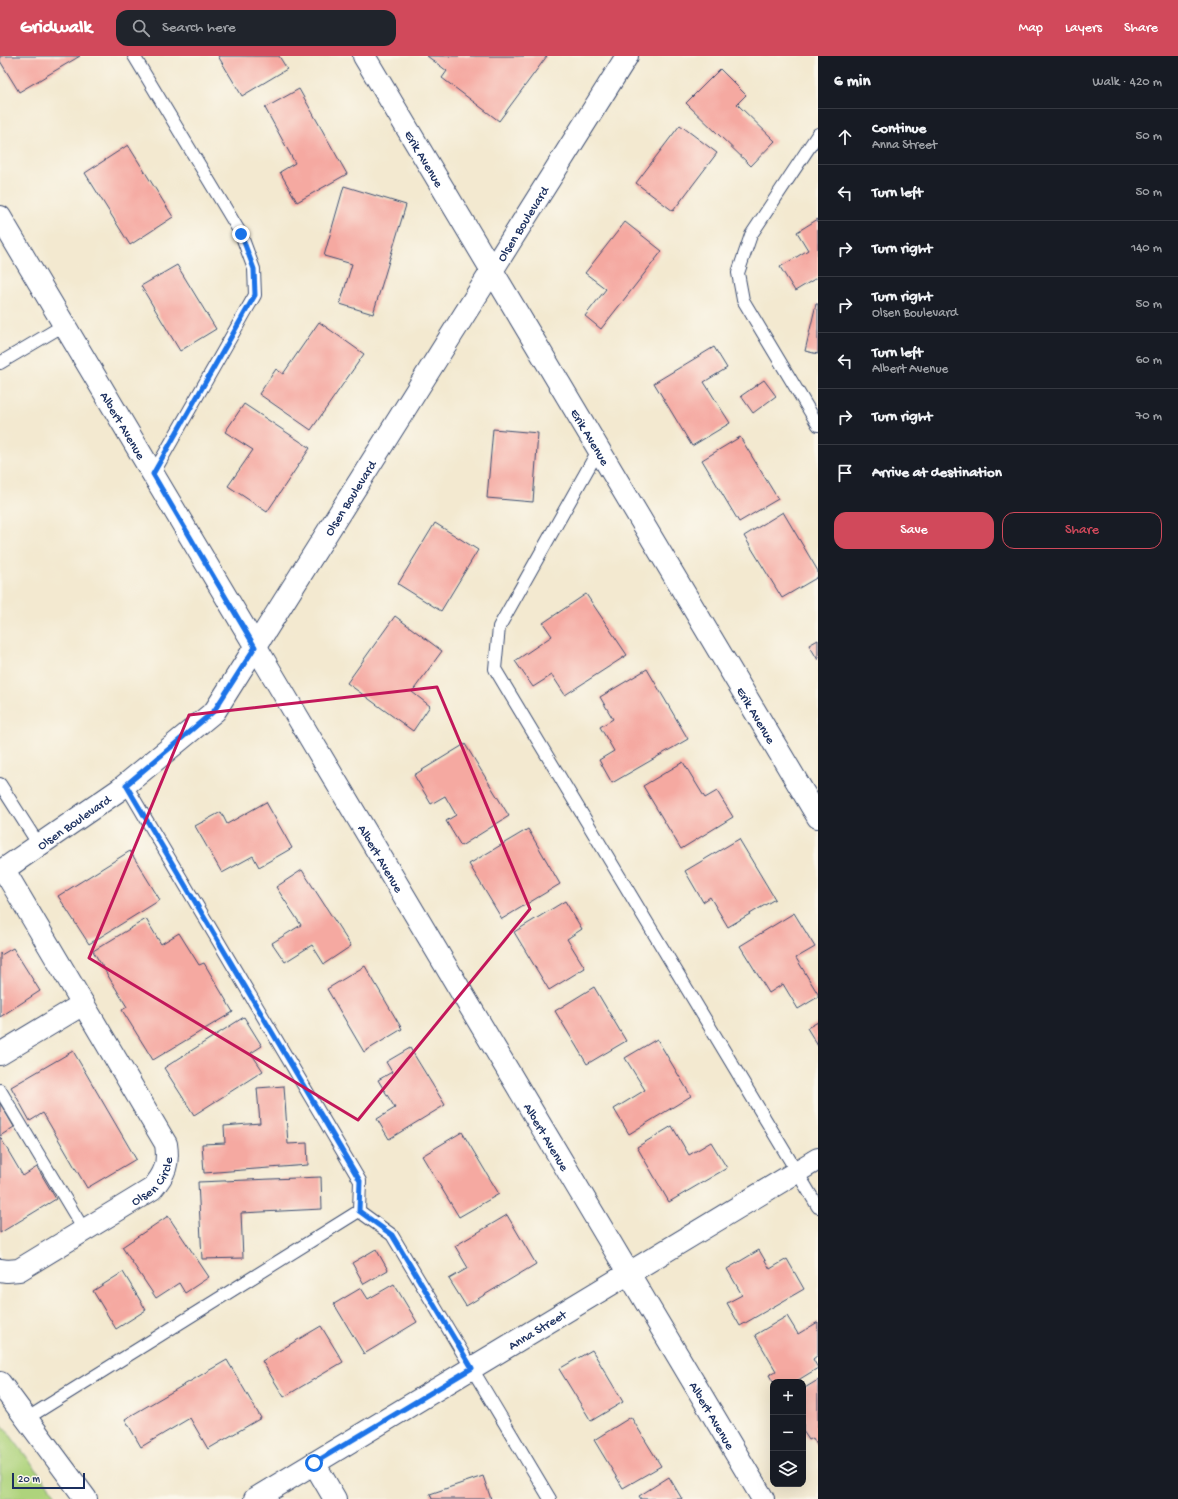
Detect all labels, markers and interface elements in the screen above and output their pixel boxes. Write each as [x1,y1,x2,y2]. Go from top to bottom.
search box [116,10,396,46]
text: Gridwalk [20,17,92,40]
icon: search [130,17,152,39]
text: Search here [162,19,236,37]
text: Map [1019,20,1043,37]
text: Layers [1065,20,1102,37]
text: Share [1124,20,1158,37]
text: 6 min [834,72,870,92]
text: Walk · 420 m [1093,75,1162,90]
text: Continue [872,120,926,138]
icon: ahead [834,126,856,148]
street label: Erik Avenue [400,128,446,191]
text: 50 m [1135,129,1162,144]
text: Anna Street [872,138,937,153]
icon: left [834,182,856,204]
street label: Olsen Boulevard [495,183,554,265]
text: Turn left [872,184,923,202]
text: 50 m [1135,185,1162,200]
route end [232,225,250,243]
icon: right [834,238,856,260]
text: Turn right [872,240,932,258]
text: 140 m [1131,241,1162,256]
text: Turn right [872,288,932,306]
icon: right [834,294,856,316]
text: 50 m [1135,297,1162,312]
text: Olsen Boulevard [872,306,958,321]
text: Turn left [872,344,923,362]
icon: left [834,350,856,372]
text: 60 m [1136,353,1162,368]
text: Albert Avenue [872,362,948,377]
street label: Albert Avenue [96,390,148,463]
icon: right [834,406,856,428]
street label: Erik Avenue [566,407,612,469]
text: Turn right [872,408,932,426]
text: 70 m [1136,409,1162,424]
street label: Olsen Boulevard [322,457,381,539]
icon: arrive [834,462,856,484]
text: Arrive at destination [872,464,1002,482]
button: Save [834,512,994,549]
button: Share [1002,512,1162,549]
street label: Erik Avenue [732,685,778,747]
street label: Olsen Boulevard [35,792,115,854]
street label: Albert Avenue [353,823,405,896]
street label: Albert Avenue [519,1101,571,1175]
street label: Olsen Circle [129,1156,177,1210]
street label: Anna Street [506,1307,571,1354]
map controls [770,1379,806,1487]
button: + [770,1379,806,1415]
street label: Albert Avenue [685,1380,737,1453]
button: − [770,1415,806,1451]
button: layers [770,1451,806,1487]
route start [305,1454,323,1472]
scale bar [12,1471,85,1490]
text: 20 m [18,1474,40,1486]

